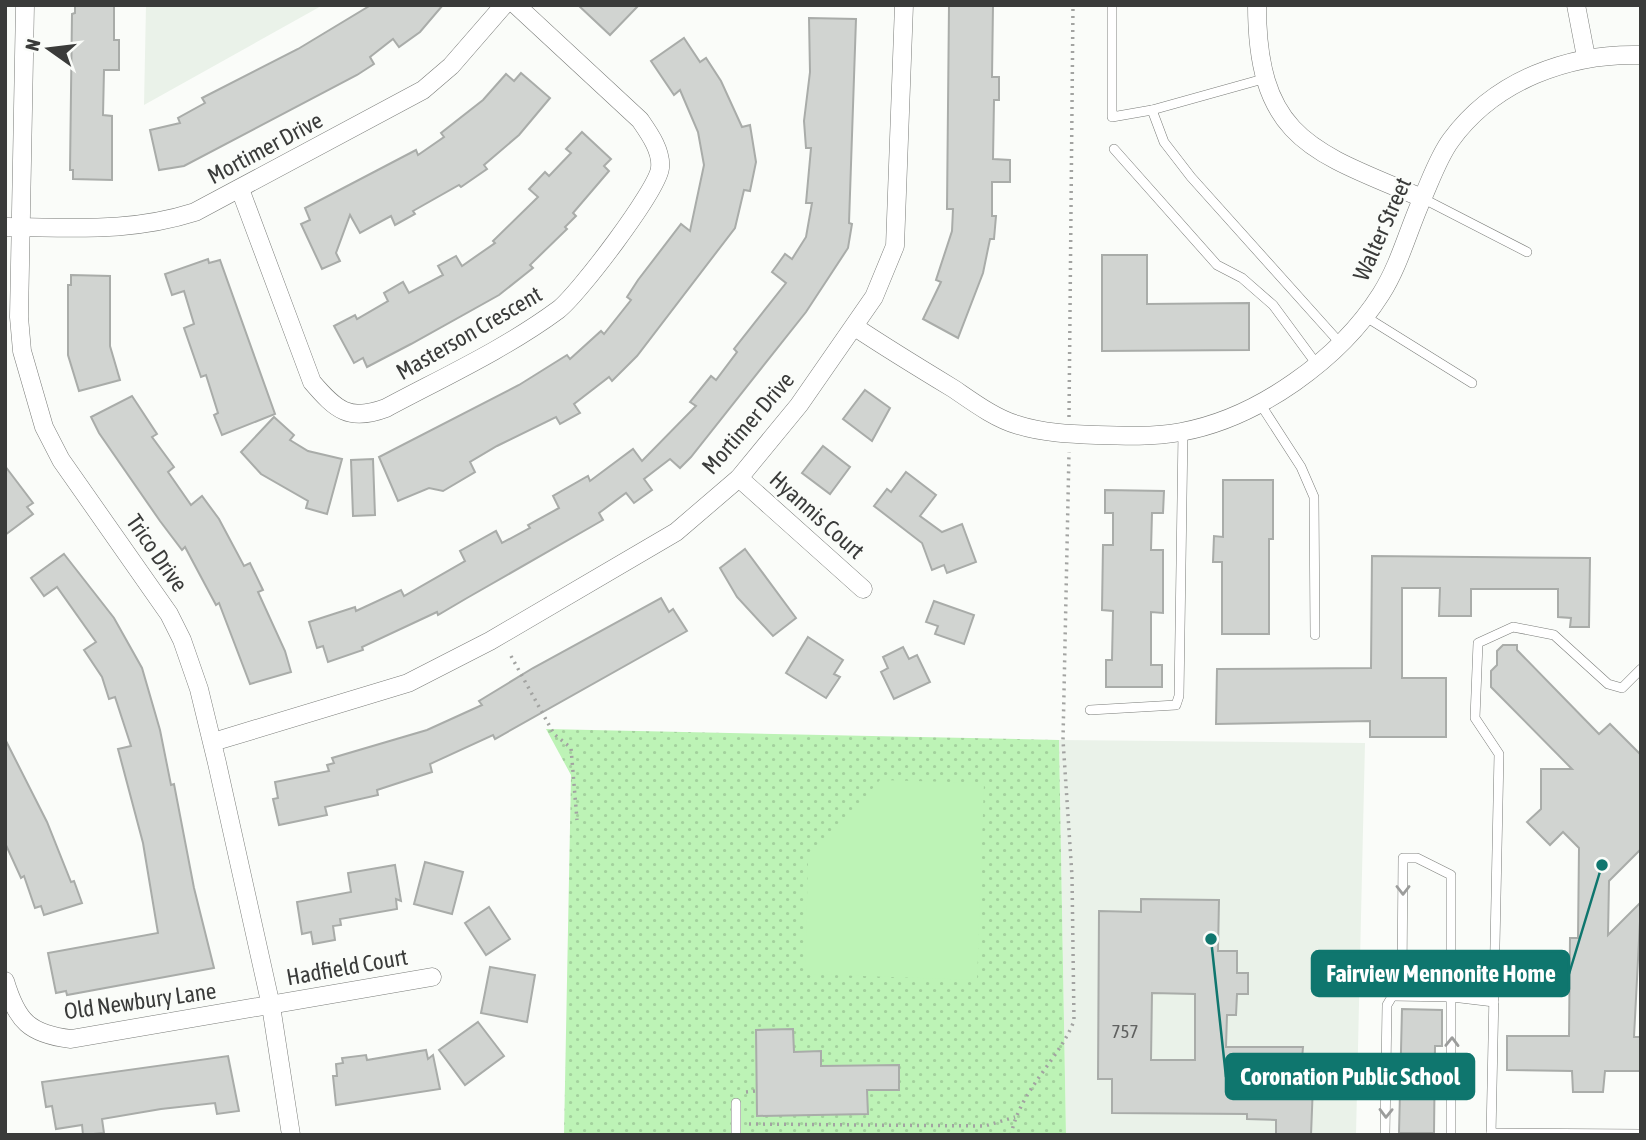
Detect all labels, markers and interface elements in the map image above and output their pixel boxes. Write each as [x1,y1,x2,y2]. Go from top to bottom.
north arrow [14,14,84,84]
text: N [20,37,45,53]
street label: Mortimer Drive [203,107,327,189]
street label: Walter Street [1348,173,1416,285]
street label: Masterson Crescent [392,281,546,385]
street label: Mortimer Drive [697,367,799,479]
street label: Hyannis Court [765,466,869,564]
street label: Trico Drive [121,510,193,596]
one-way arrow [1395,885,1411,896]
street label: Hadfield Court [284,944,410,990]
callout: Fairview Mennonite Home [1312,951,1569,996]
text: Fairview Mennonite Home [1326,960,1556,987]
street label: Old Newbury Lane [62,977,218,1025]
house number: 757 [1112,1020,1138,1042]
one-way arrow [1444,1036,1460,1047]
callout: Coronation Public School [1226,1054,1474,1099]
text: Coronation Public School [1240,1063,1461,1090]
one-way arrow [1378,1108,1393,1119]

